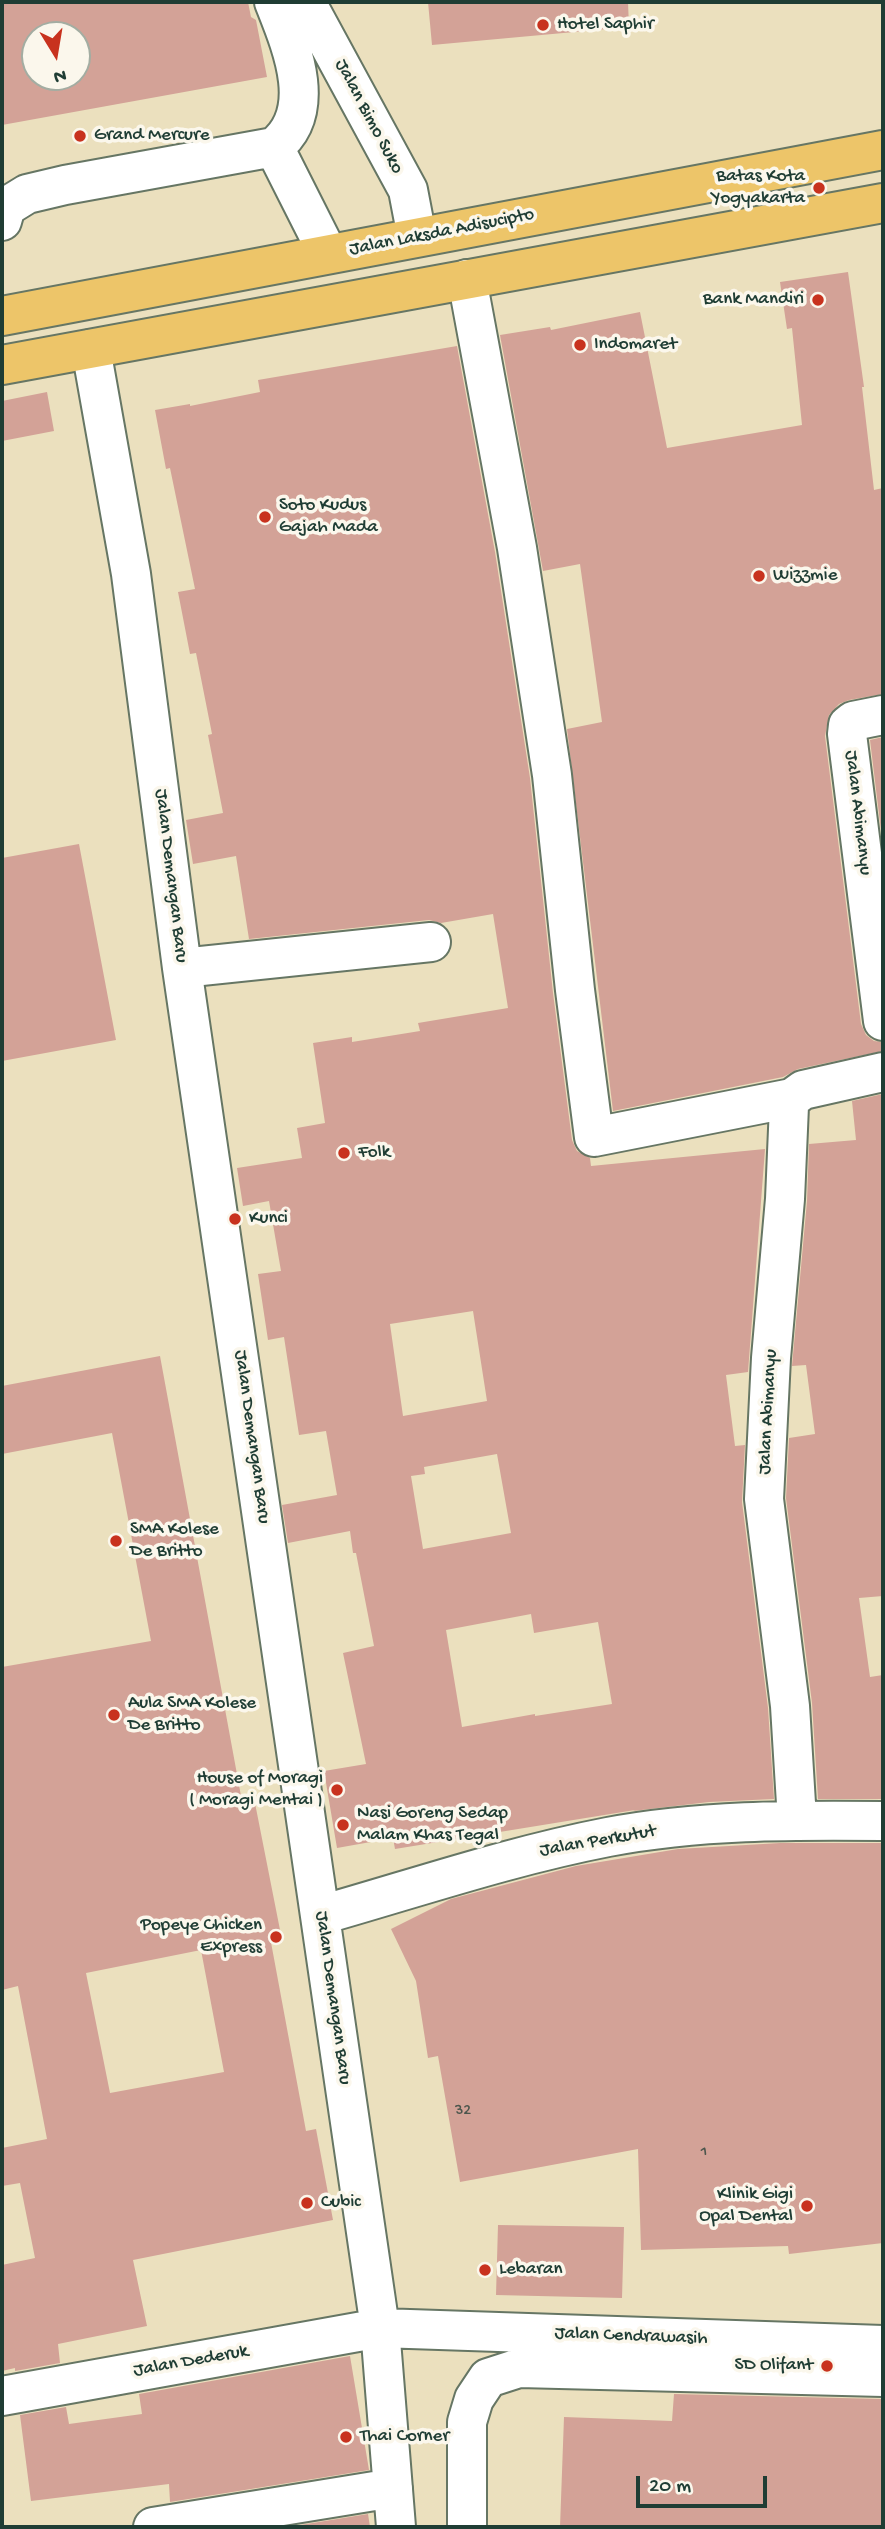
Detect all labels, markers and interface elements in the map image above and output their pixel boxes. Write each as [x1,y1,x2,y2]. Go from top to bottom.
place label: Hotel Saphir [557,14,654,36]
marker: Hotel Saphir [535,17,551,33]
north arrow [21,21,91,91]
street label: Jalan Bimo Suko [328,56,408,178]
text: N [51,63,68,88]
place label: Grand Mercure [94,125,210,147]
marker: Grand Mercure [72,128,88,144]
place label: Batas Kota Yogyakarta [712,166,805,210]
marker: Batas Kota Yogyakarta [811,180,827,196]
street label: Jalan Laksda Adisucipto [348,204,536,262]
place label: Bank Mandiri [703,289,804,311]
marker: Bank Mandiri [810,292,826,308]
place label: Indomaret [594,334,677,356]
marker: Indomaret [572,337,588,353]
place label: Soto Kudus Gajah Mada [279,495,378,539]
marker: Soto Kudus Gajah Mada [257,509,273,525]
place label: Wizzmie [773,565,837,587]
marker: Wizzmie [751,568,767,584]
street label: Jalan Abimanyu [838,749,876,877]
street label: Jalan Demangan Baru [148,788,192,964]
place label: Folk [358,1142,390,1164]
marker: Folk [336,1145,352,1161]
place label: Kunci [249,1208,288,1230]
marker: Kunci [227,1211,243,1227]
street label: Jalan Demangan Baru [228,1349,274,1525]
street label: Jalan Abimanyu [754,1349,784,1475]
place label: SMA Kolese De Britto [130,1519,219,1563]
marker: SMA Kolese De Britto [108,1533,124,1549]
place label: Aula SMA Kolese De Britto [128,1693,256,1737]
marker: Aula SMA Kolese De Britto [106,1707,122,1723]
place label: House of Moragi ( Moragi Mentai ) [189,1768,323,1812]
marker: House of Moragi ( Moragi Mentai ) [329,1782,345,1798]
place label: Nasi Goreng Sedap Malam Khas Tegal [357,1803,508,1847]
marker: Nasi Goreng Sedap Malam Khas Tegal [335,1817,351,1833]
street label: Jalan Perkutut [538,1821,658,1863]
street label: Jalan Demangan Baru [309,1910,355,2086]
place label: Popeye Chicken Express [140,1915,262,1959]
marker: Popeye Chicken Express [268,1929,284,1945]
house number: 32 [455,2102,471,2122]
house number: 1 [701,2143,707,2163]
place label: Klinik Gigi Opal Dental [699,2184,793,2228]
place label: Cubic [321,2192,361,2214]
marker: Cubic [299,2195,315,2211]
marker: Klinik Gigi Opal Dental [799,2198,815,2214]
place label: Lebaran [499,2259,563,2281]
marker: Lebaran [477,2262,493,2278]
street label: Jalan Cendrawasih [554,2323,708,2351]
street label: Jalan Dederuk [132,2341,250,2383]
place label: SD Olifant [734,2355,813,2377]
marker: SD Olifant [819,2358,835,2374]
place label: Thai Corner [360,2426,449,2448]
marker: Thai Corner [338,2429,354,2445]
scale bar [640,2462,771,2506]
text: 20 m [649,2475,691,2500]

